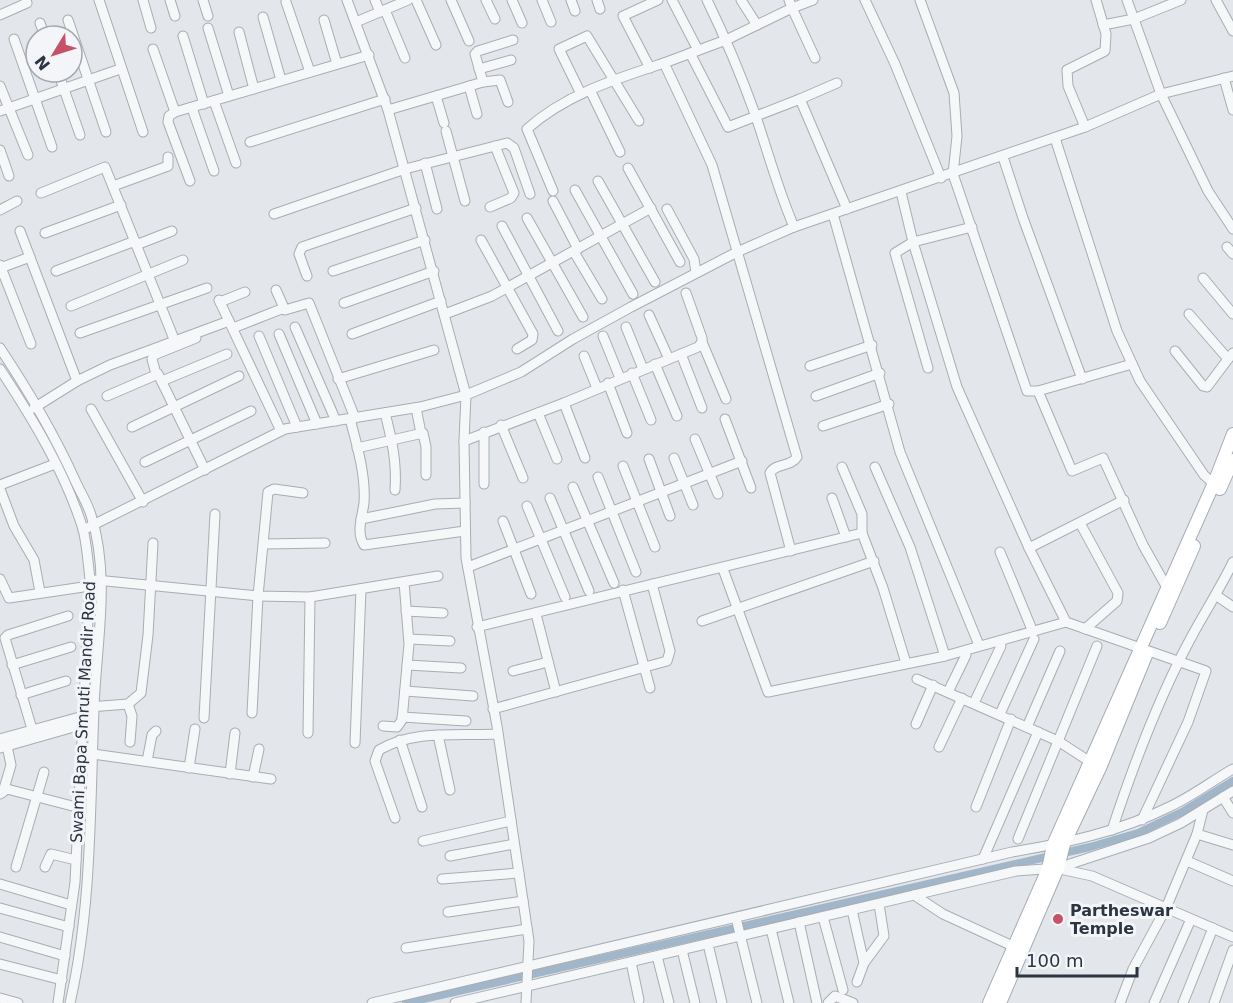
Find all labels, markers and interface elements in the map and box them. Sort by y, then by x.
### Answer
north arrow [24,24,84,84]
text: N [31,52,54,74]
street label: Swami Bapa Smruti Mandir Road [67,580,99,844]
place label: Partheswar Temple [1070,901,1173,938]
marker: Partheswar Temple [1051,912,1065,926]
scale bar [1017,940,1137,978]
text: 100 m [1026,950,1084,971]

